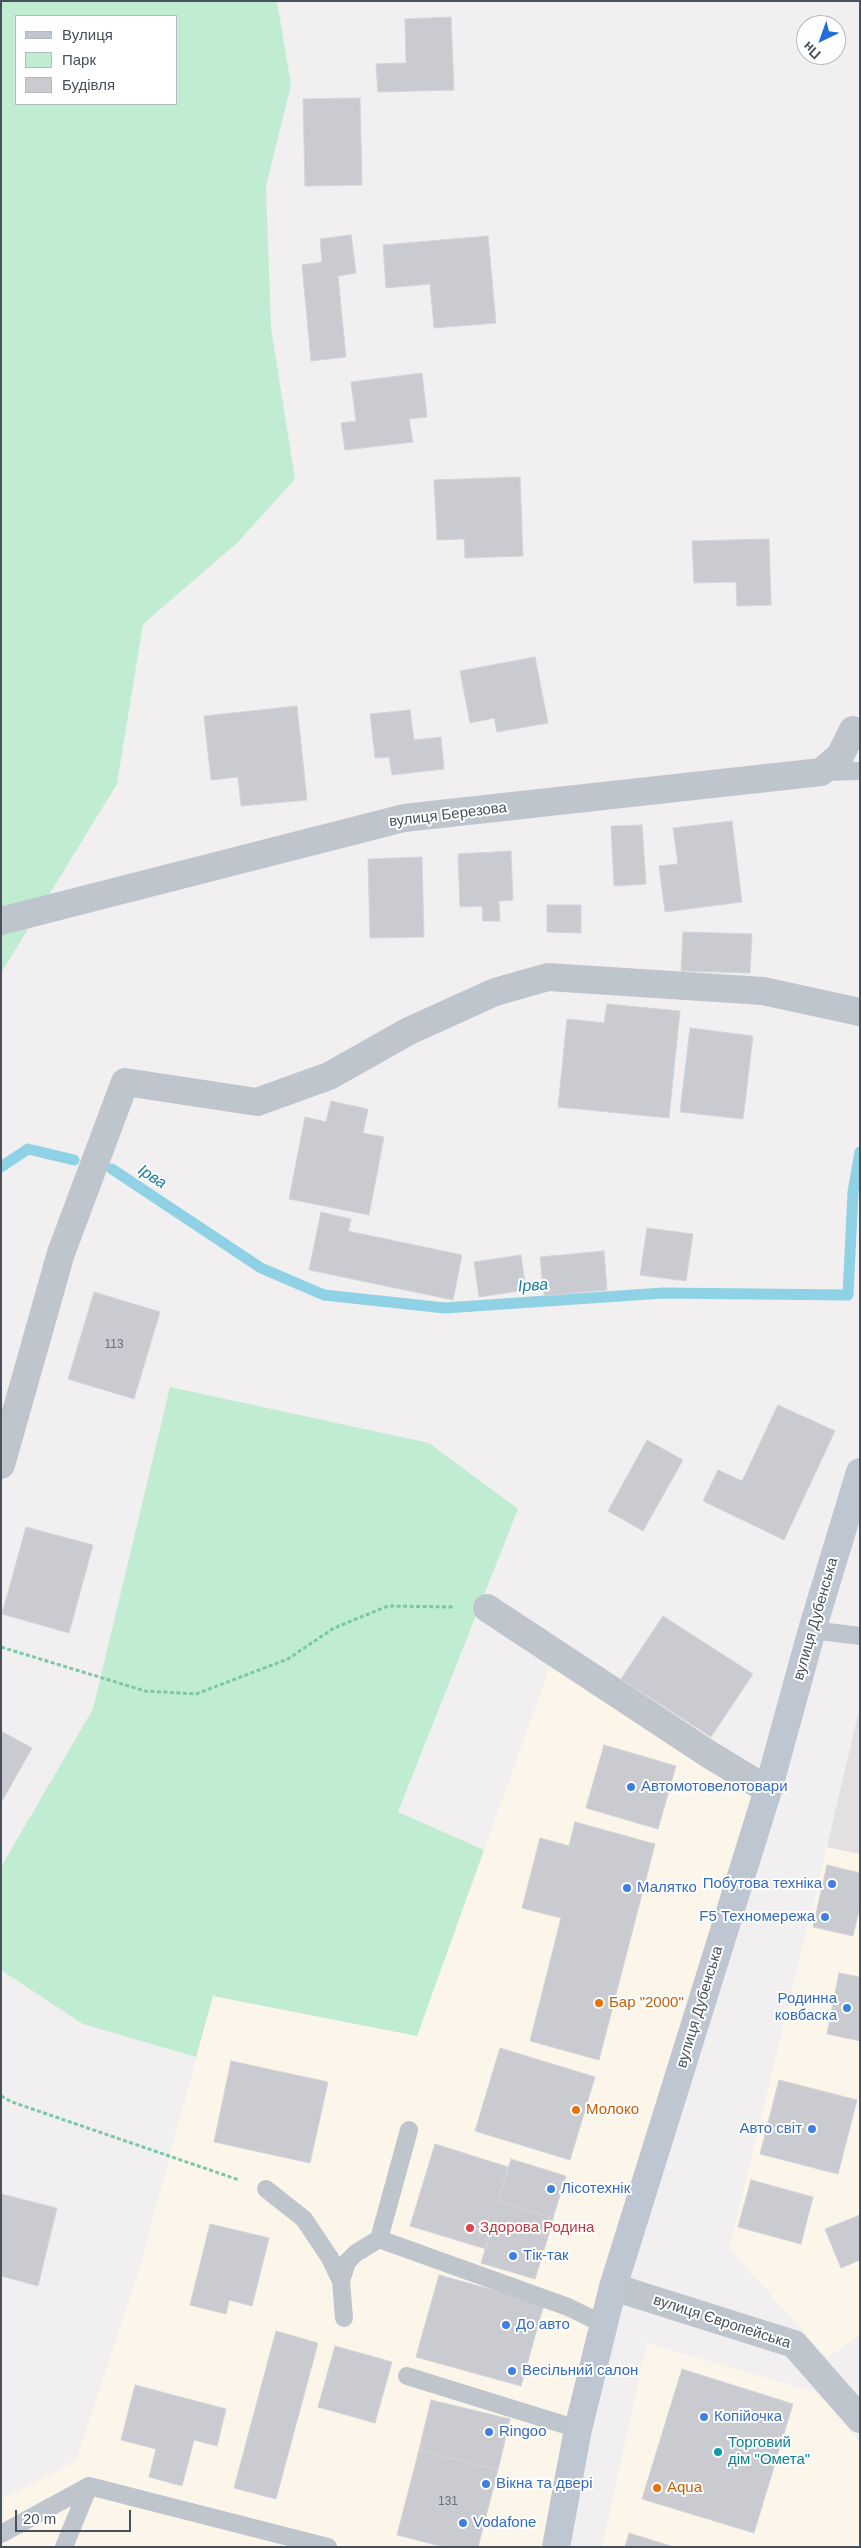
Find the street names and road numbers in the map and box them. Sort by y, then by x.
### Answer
street label: вулиця Березова [388,799,508,831]
street label: вулиця Дубенська [790,1556,842,1682]
street label: вулиця Дубенська [673,1944,727,2070]
street label: вулиця Європейська [651,2291,793,2353]

